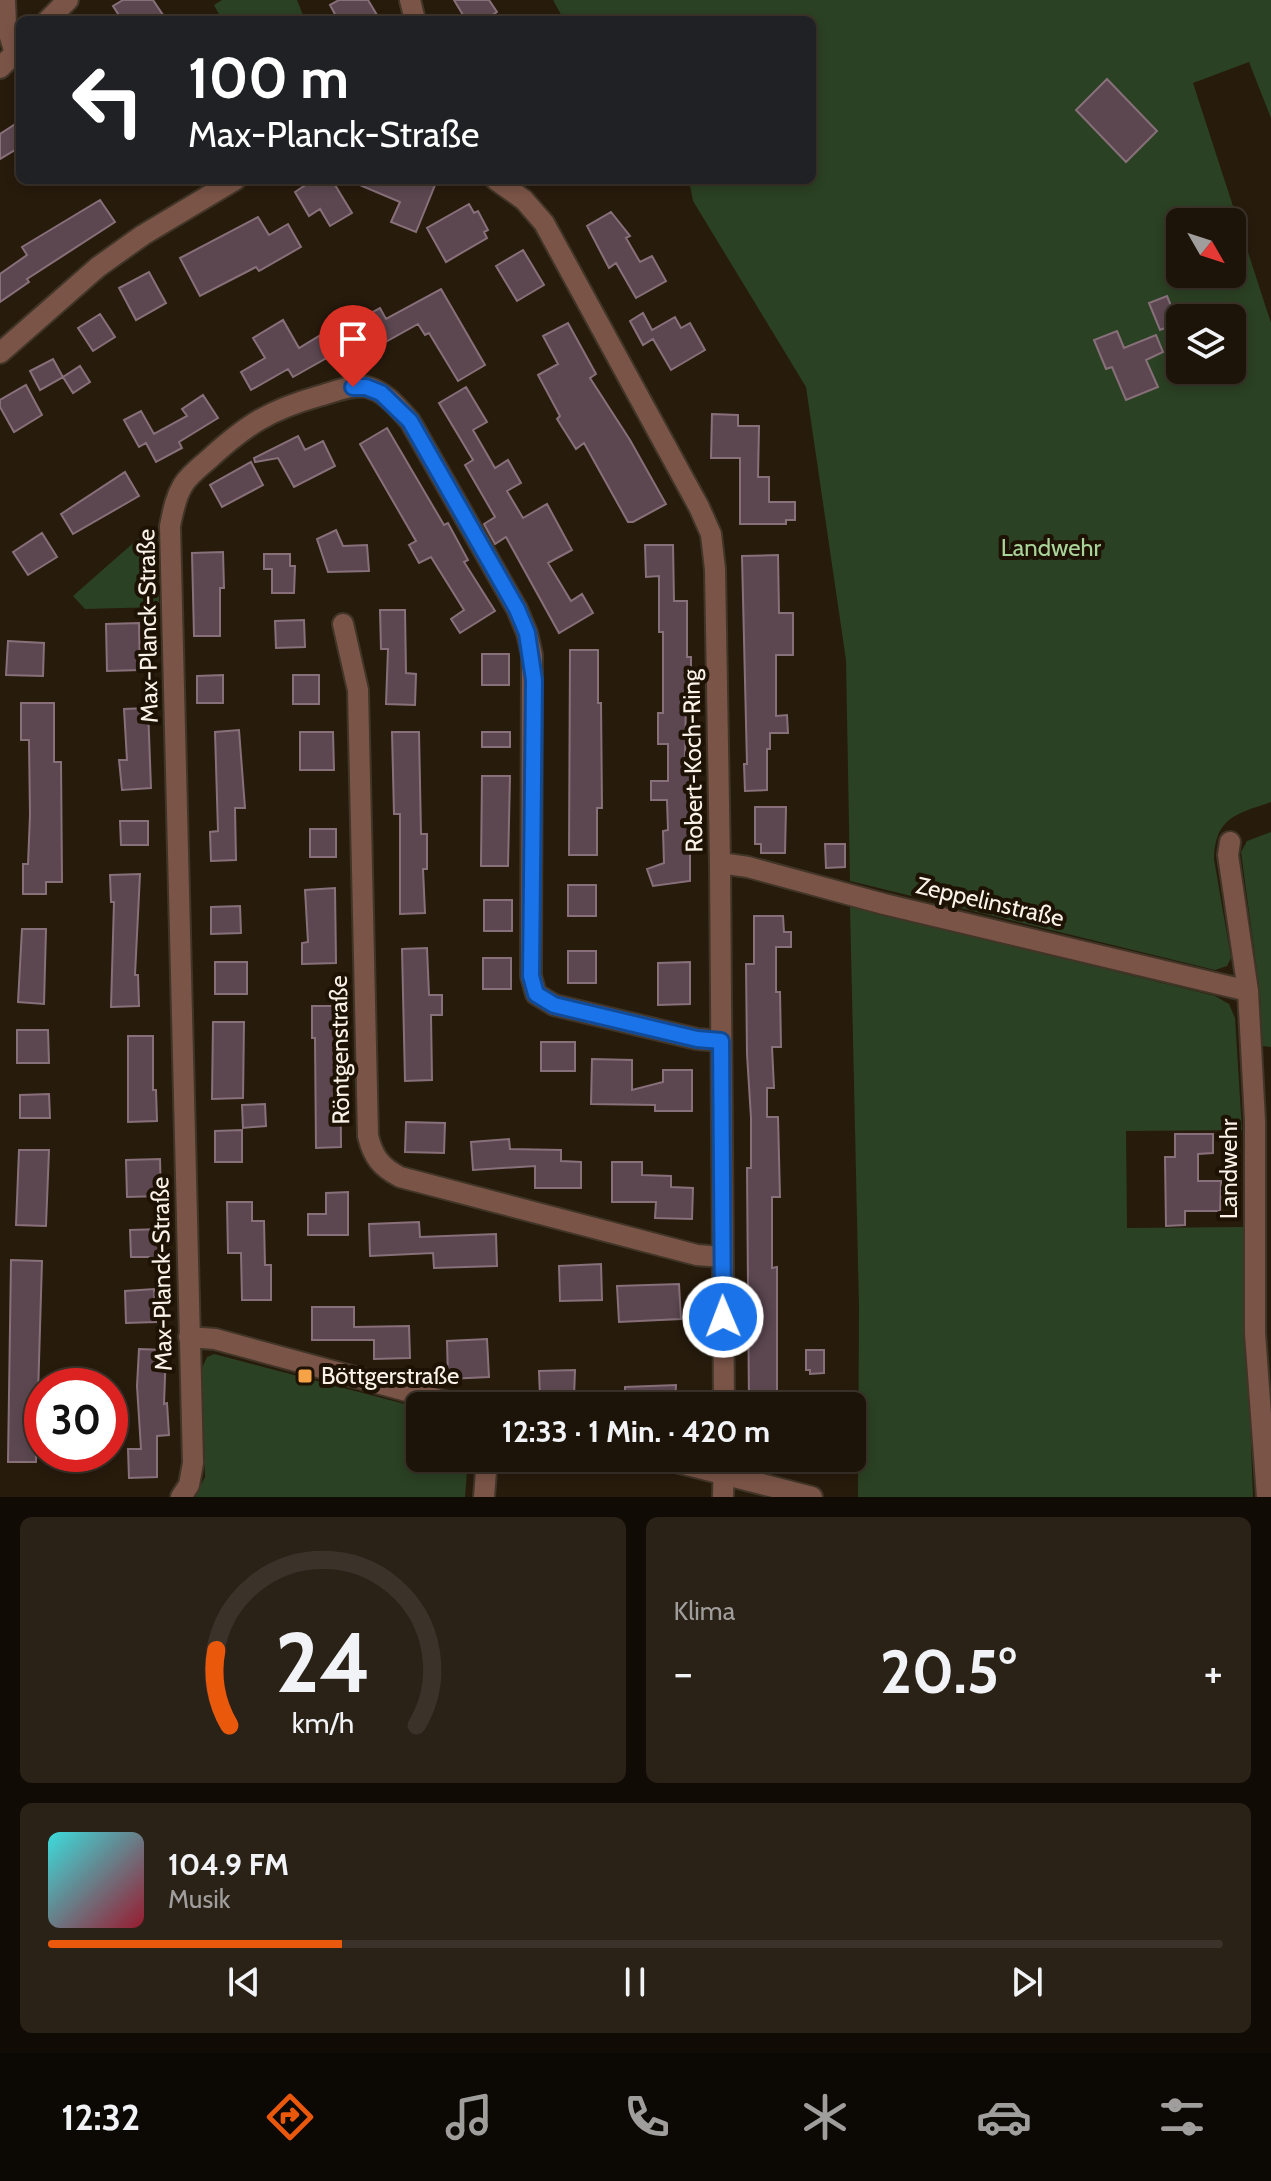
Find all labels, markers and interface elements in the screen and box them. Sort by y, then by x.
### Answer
text: 100 m [188,44,349,112]
icon: left [56,48,160,152]
text: Max-Planck-Straße [188,112,479,156]
north arrow [1166,208,1246,288]
map controls [1166,208,1246,384]
button: layers [1166,304,1246,384]
pin [319,305,387,387]
icon: arrive [331,317,375,361]
street label: Max-Planck-Straße [131,529,164,723]
park label: Landwehr [1001,533,1102,562]
street label: Robert-Koch-Ring [676,668,709,853]
street label: Zeppelinstraße [913,870,1067,933]
street label: Röntgenstraße [324,975,355,1125]
street label: Landwehr [1214,1118,1243,1219]
street label: Max-Planck-Straße [145,1177,178,1371]
position arrow [681,1275,765,1359]
place label: Böttgerstraße [321,1361,459,1390]
marker: Böttgerstraße [296,1367,314,1385]
speed limit sign: 30 [24,1368,128,1472]
text: 12:33 · 1 Min. · 420 m [502,1413,770,1450]
text: Klima [674,1595,735,1627]
text: 24 [275,1612,371,1713]
text: 20.5° [880,1635,1016,1708]
text: − [674,1646,693,1699]
text: + [1204,1646,1223,1699]
text: km/h [291,1705,354,1740]
text: 104.9 FM [168,1846,289,1883]
text: Musik [168,1883,230,1915]
icon: previous [222,1960,266,2004]
icon: pause [613,1960,657,2004]
icon: next [1005,1960,1049,2004]
icon: directions [262,2089,318,2145]
icon: music [441,2089,497,2145]
icon: phone [619,2089,675,2145]
icon: climate [797,2089,853,2145]
icon: car [976,2089,1032,2145]
icon: filters [1154,2089,1210,2145]
text: 12:32 [61,2095,140,2139]

